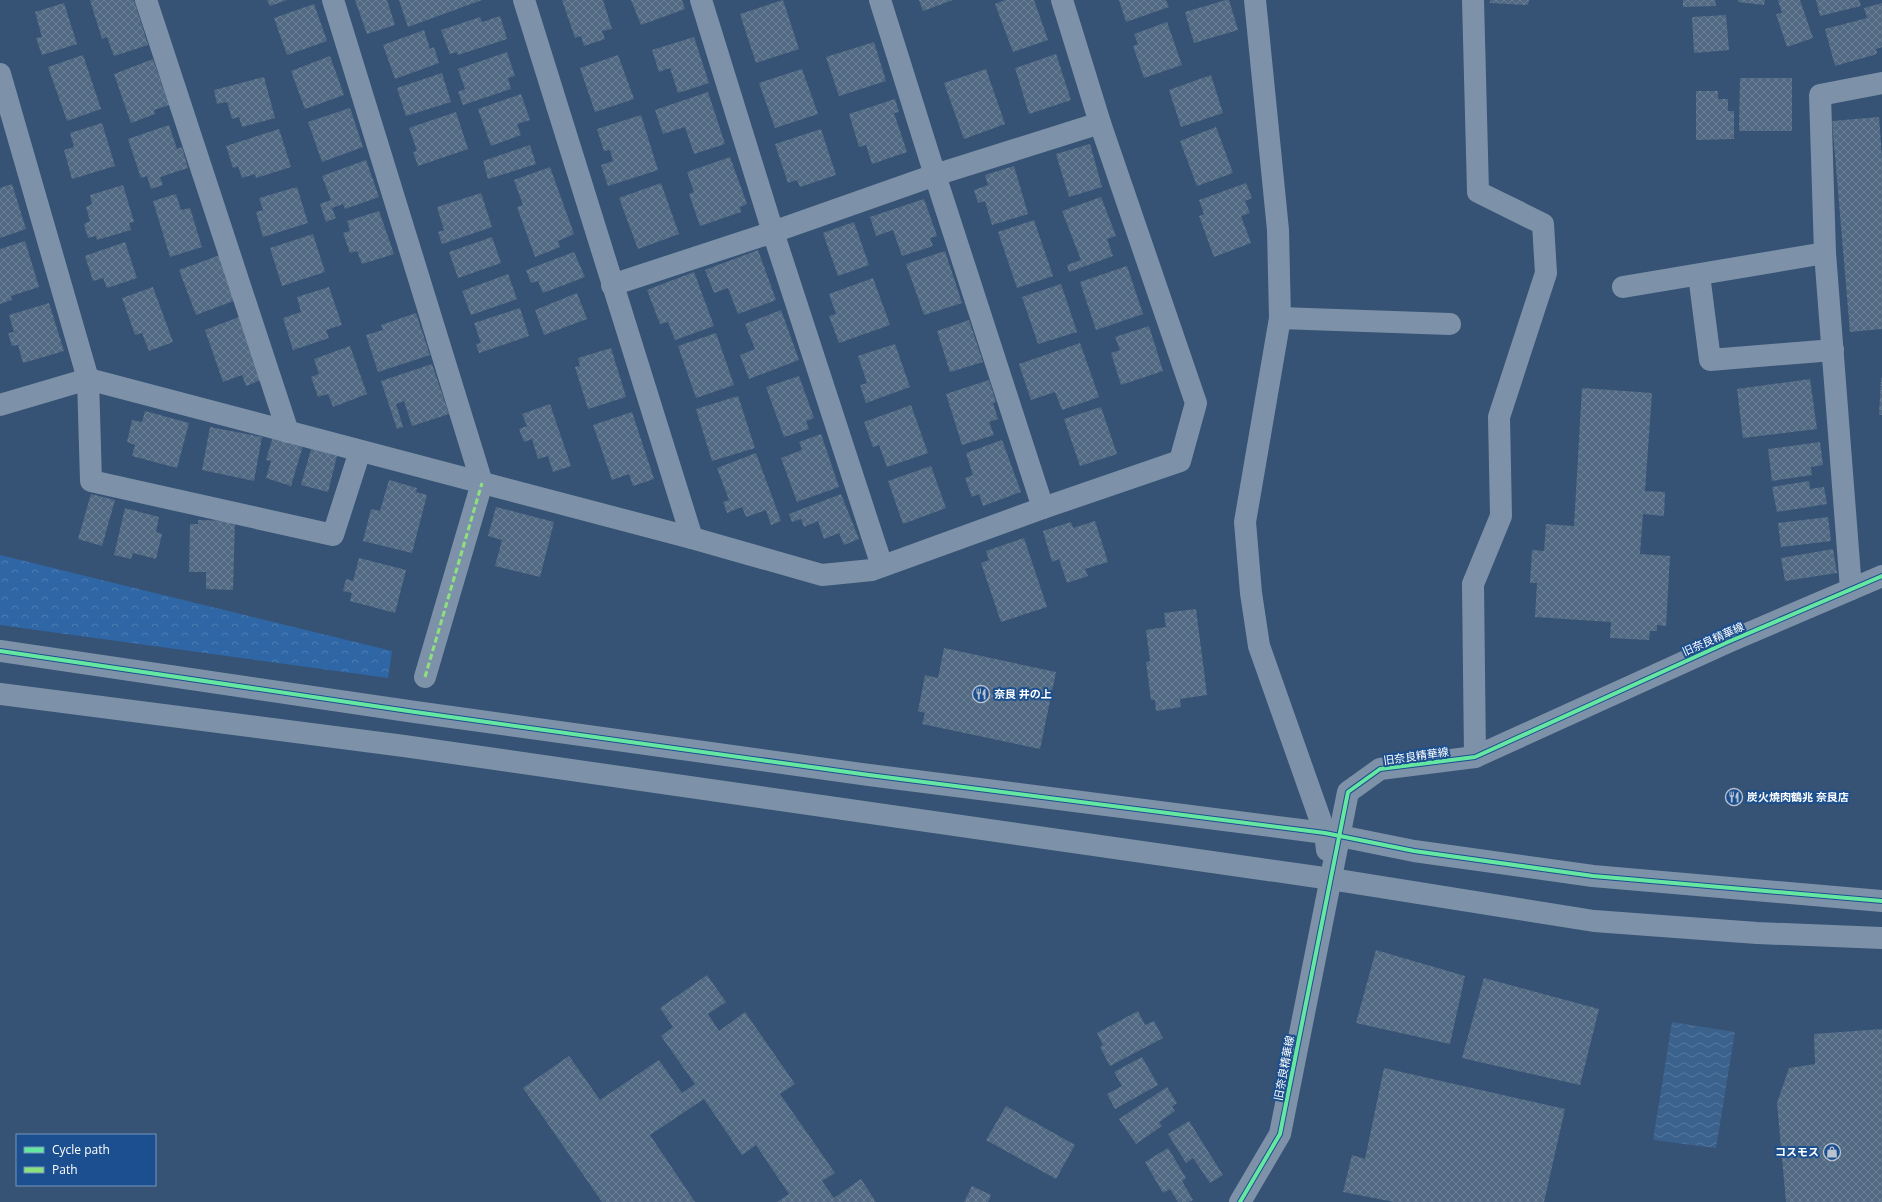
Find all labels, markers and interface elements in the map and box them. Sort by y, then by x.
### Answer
street label: 旧奈良精華線 [1680,618,1746,659]
restaurant icon: 奈良 井の上 [971,684,991,704]
place label: 奈良 井の上 [994,686,1052,701]
street label: 旧奈良精華線 [1382,743,1450,768]
restaurant icon: 炭火焼肉鶴兆 奈良店 [1724,787,1744,807]
place label: 炭火焼肉鶴兆 奈良店 [1747,789,1849,804]
street label: 旧奈良精華線 [1270,1034,1297,1102]
legend [16,1134,156,1186]
text: Cycle path [52,1141,110,1158]
shop icon: コスモス [1822,1142,1842,1162]
place label: コスモス [1775,1144,1819,1159]
text: Path [52,1161,78,1178]

